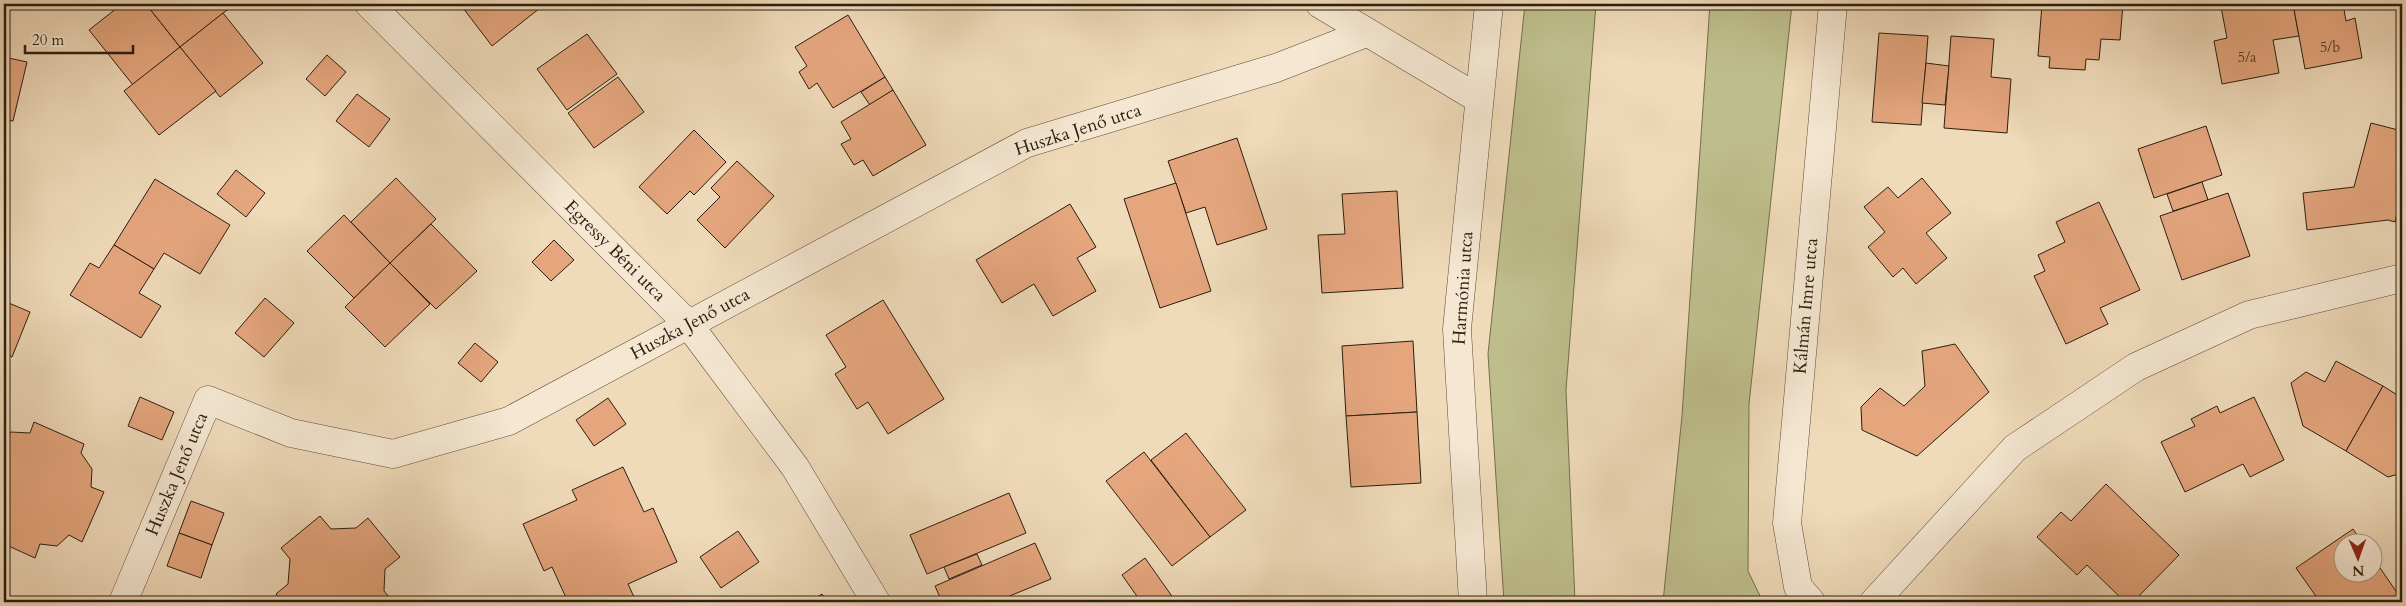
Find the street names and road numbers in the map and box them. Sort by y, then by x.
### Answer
street label: Huszka Jenő utca [1011,98,1145,162]
street label: Egressy Béni utca [559,195,672,308]
street label: Harmónia utca [1447,230,1479,346]
street label: Kálmán Imre utca [1788,237,1824,375]
street label: Huszka Jenő utca [626,282,754,366]
street label: Huszka Jenő utca [140,408,214,540]

